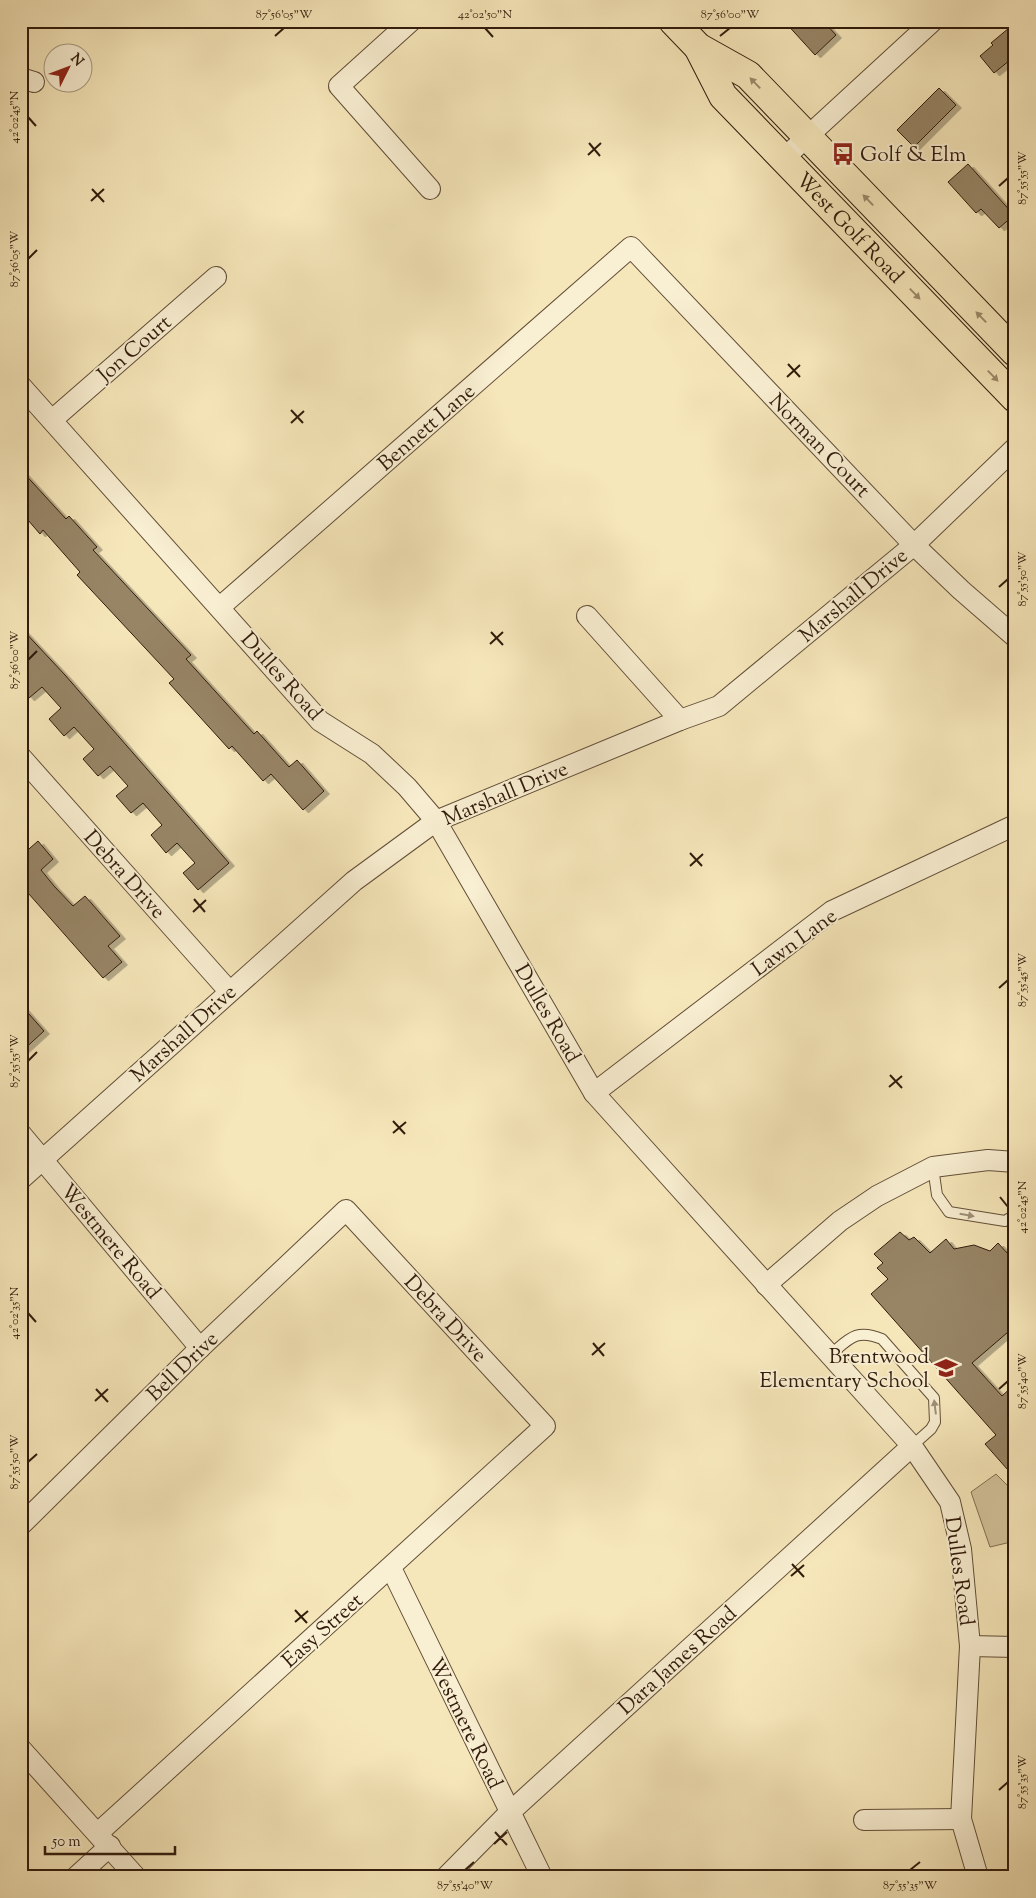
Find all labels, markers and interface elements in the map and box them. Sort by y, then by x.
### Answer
text: 87°56'05"W [256,6,313,24]
text: 42°02'50"N [458,6,512,24]
text: 87°56'00"W [701,6,760,24]
north arrow [42,42,92,92]
text: N [65,50,87,71]
one-way arrow [750,77,762,89]
text: 42°02'45"N [6,90,24,143]
bus stop icon: Golf & Elm [830,141,856,167]
place label: Golf & Elm [860,141,966,171]
text: 87°55'55"W [1014,151,1032,205]
street label: West Golf Road [788,167,910,291]
one-way arrow [862,194,874,206]
text: 87°56'05"W [6,230,24,287]
one-way arrow [908,288,920,300]
street label: Jon Court [91,309,179,391]
one-way arrow [975,311,987,323]
one-way arrow [987,369,999,381]
street label: Bennett Lane [372,378,483,479]
street label: Norman Court [761,388,876,505]
street label: Marshall Drive [793,542,915,651]
text: 87°55'50"W [1014,551,1032,607]
street label: Dulles Road [233,626,329,728]
text: 87°56'00"W [6,630,24,689]
street label: Marshall Drive [438,755,573,835]
street label: Debra Drive [75,824,172,926]
street label: Lawn Lane [746,902,844,985]
text: 87°55'45"W [1014,952,1032,1007]
street label: Dulles Road [506,959,587,1069]
street label: Marshall Drive [125,979,244,1090]
text: 87°55'55"W [6,1034,24,1088]
street label: Westmere Road [52,1178,167,1307]
text: 42°02'45"N [1014,1180,1032,1233]
one-way arrow [959,1211,975,1219]
street label: Debra Drive [396,1269,493,1370]
text: 42°02'35"N [6,1286,24,1339]
street label: Bell Drive [141,1326,226,1409]
place label: Brentwood Elementary School [760,1343,929,1397]
text: 87°55'40"W [1014,1352,1032,1409]
school or university icon: Brentwood Elementary School [933,1355,959,1381]
one-way arrow [931,1399,939,1415]
text: 87°55'50"W [6,1434,24,1490]
street label: Dulles Road [936,1515,981,1628]
street label: Easy Street [276,1587,370,1676]
street label: Dara James Road [612,1600,744,1723]
street label: Westmere Road [419,1653,509,1795]
text: 87°55'35"W [1014,1754,1032,1809]
scale bar [45,1823,175,1855]
text: 50 m [51,1832,81,1853]
text: 87°55'40"W [437,1877,494,1895]
text: 87°55'35"W [883,1877,938,1895]

